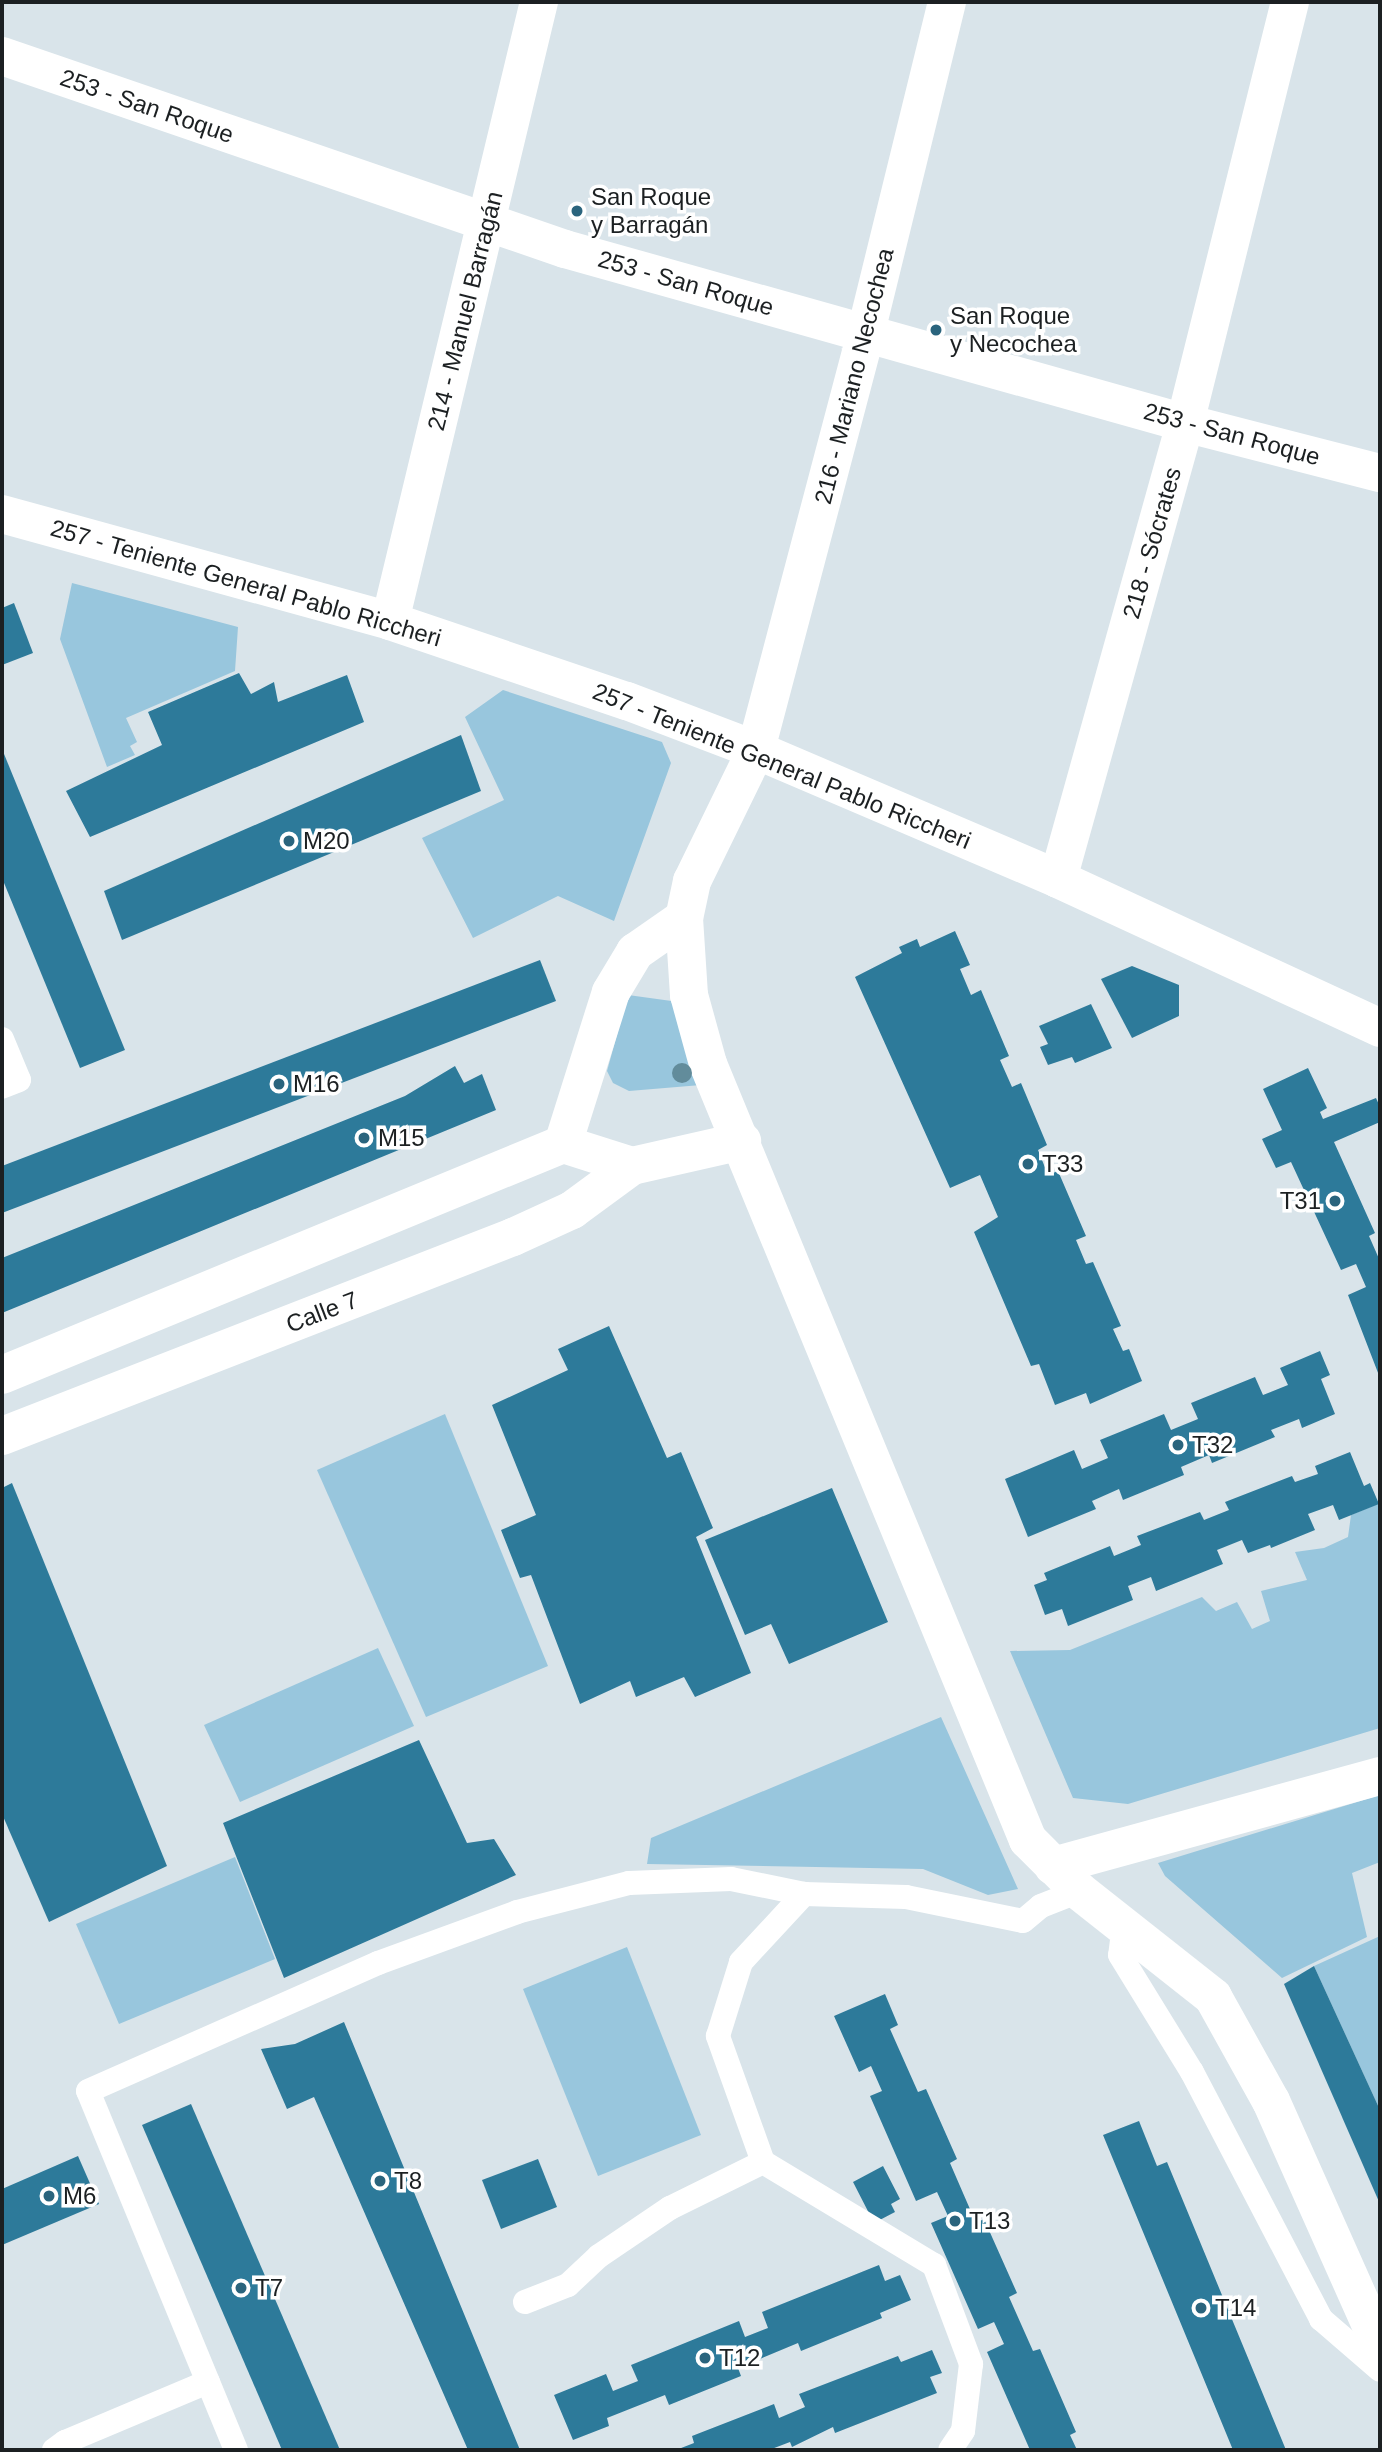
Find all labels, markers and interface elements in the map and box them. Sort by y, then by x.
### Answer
street label: 253 - San Roque [57,63,237,149]
place label: San Roque y Barragán [591,183,711,239]
street label: 214 - Manuel Barragán [421,188,509,434]
marker: San Roque y Barragán [569,203,585,219]
street label: 253 - San Roque [595,244,777,322]
street label: 216 - Mariano Necochea [808,245,900,507]
place label: San Roque y Necochea [950,302,1077,358]
marker: San Roque y Necochea [928,322,944,338]
street label: 253 - San Roque [1141,397,1323,471]
street label: 218 - Sócrates [1117,464,1187,622]
street label: 257 - Teniente General Pablo Riccheri [47,513,445,653]
street label: 257 - Teniente General Pablo Riccheri [589,677,975,855]
place label: M20 [303,827,350,855]
marker: M20 [281,833,297,849]
place label: M16 [293,1070,340,1098]
marker: M16 [271,1076,287,1092]
place label: M15 [378,1124,425,1152]
marker: M15 [356,1130,372,1146]
place label: T33 [1042,1150,1083,1178]
marker: T33 [1020,1156,1036,1172]
place label: T31 [1280,1187,1321,1215]
marker: T31 [1327,1193,1343,1209]
street label: Calle 7 [282,1285,362,1339]
place label: T32 [1192,1431,1233,1459]
marker: T32 [1170,1437,1186,1453]
place label: T8 [394,2167,422,2195]
marker: T8 [372,2173,388,2189]
place label: M6 [63,2182,96,2210]
marker: M6 [41,2188,57,2204]
place label: T13 [969,2207,1010,2235]
marker: T13 [947,2213,963,2229]
place label: T7 [255,2274,283,2302]
marker: T7 [233,2280,249,2296]
place label: T14 [1215,2294,1256,2322]
marker: T14 [1193,2300,1209,2316]
place label: T12 [719,2344,760,2372]
marker: T12 [697,2350,713,2366]

